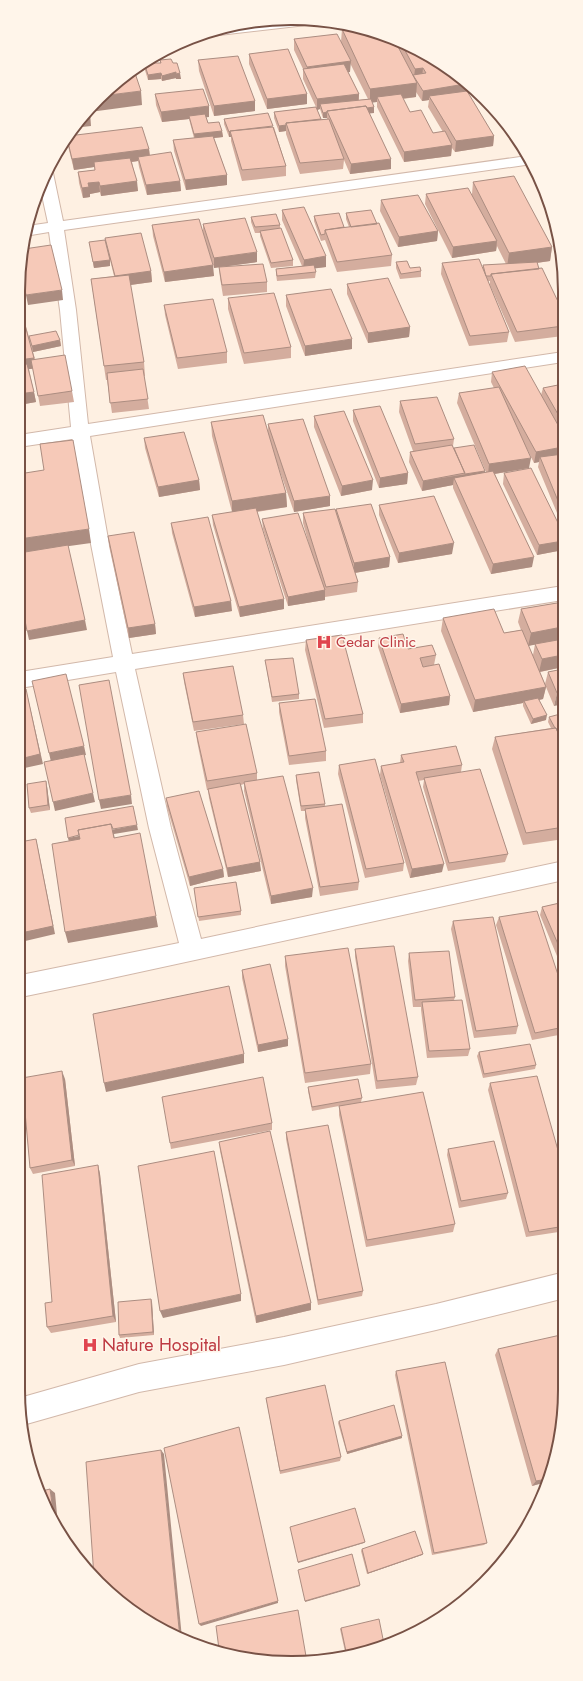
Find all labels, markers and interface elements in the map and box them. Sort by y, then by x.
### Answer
place label: Cedar Clinic [336,631,416,653]
hospital icon: Cedar Clinic [315,633,333,651]
place label: Nature Hospital [102,1332,221,1358]
hospital icon: Nature Hospital [81,1336,99,1354]

